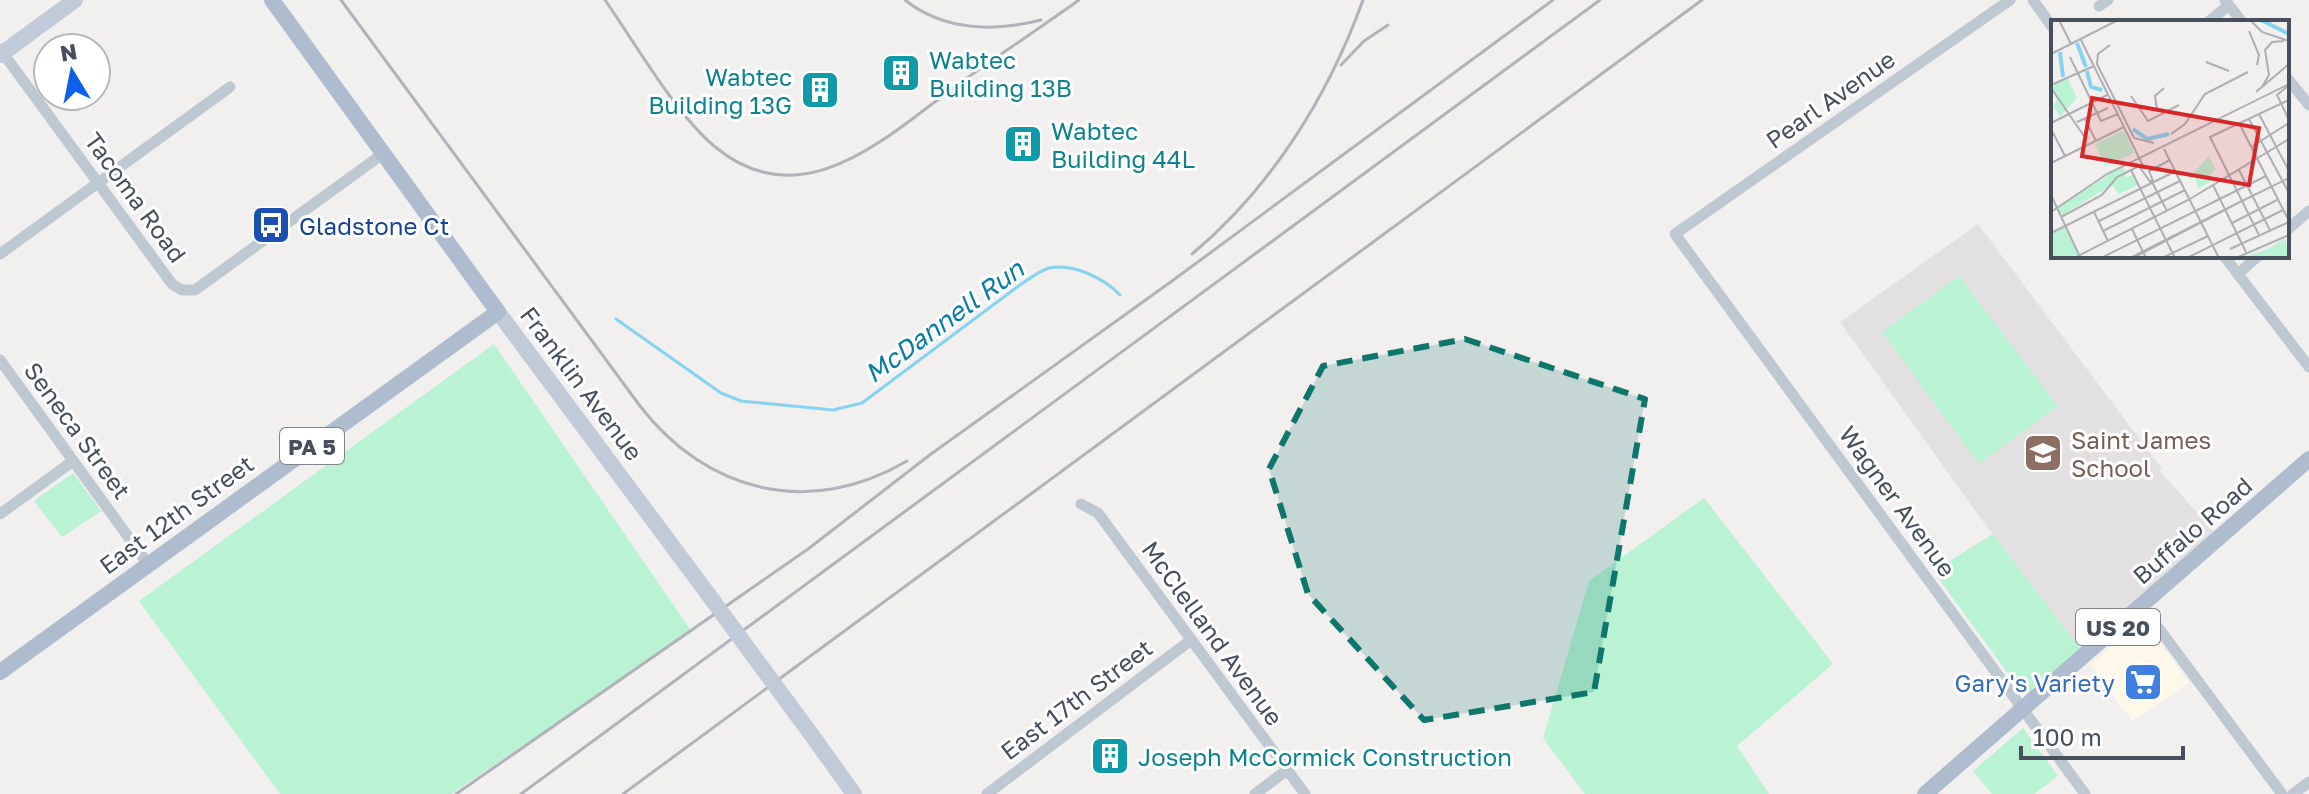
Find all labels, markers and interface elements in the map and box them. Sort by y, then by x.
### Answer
inset map [2051,20,2289,258]
north arrow [32,32,112,112]
text: N [58,37,79,67]
street label: Pearl Avenue [1760,44,1900,154]
place label: Wabtec Building 13B [929,45,1072,102]
building icon: Wabtec Building 13B [880,52,922,94]
place label: Wabtec Building 13G [648,62,792,119]
building icon: Wabtec Building 13G [799,69,841,111]
place label: Wabtec Building 44L [1051,116,1195,173]
building icon: Wabtec Building 44L [1002,123,1044,165]
street label: Tacoma Road [79,126,193,268]
bus stop icon: Gladstone Ct [250,204,292,246]
place label: Gladstone Ct [299,211,449,240]
water label: McDannell Run [859,252,1030,389]
street label: Franklin Avenue [515,300,649,466]
street label: Seneca Street [19,356,137,504]
street label: Wagner Avenue [1834,420,1962,582]
place label: Saint James School [2071,425,2211,482]
road number: PA 5 [280,428,344,464]
school or university icon: Saint James School [2022,432,2064,474]
street label: East 12th Street [93,448,259,580]
street label: Buffalo Road [2127,470,2257,590]
street label: McClelland Avenue [1136,535,1290,731]
road number: US 20 [2076,609,2160,645]
street label: East 17th Street [995,633,1157,765]
supermarket icon: Gary's Variety [2122,661,2164,703]
place label: Gary's Variety [1955,668,2115,697]
scale bar [2021,710,2183,760]
text: 100 m [2033,722,2102,751]
building icon: Joseph McCormick Construction [1089,735,1131,777]
place label: Joseph McCormick Construction [1138,742,1512,771]

